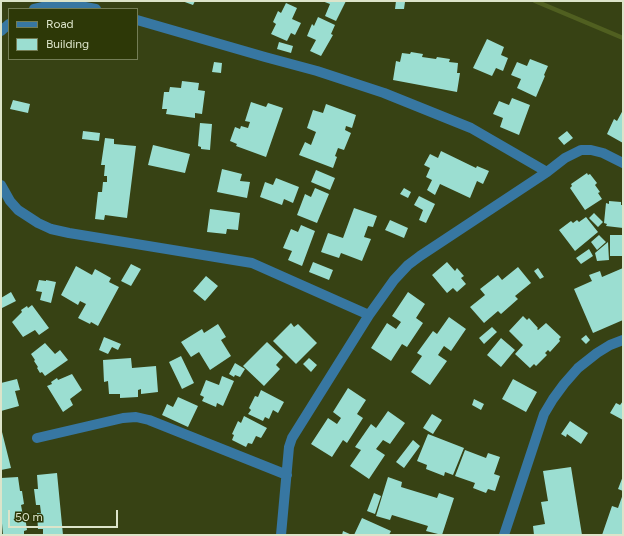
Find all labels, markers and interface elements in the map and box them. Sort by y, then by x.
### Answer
legend [8,8,138,60]
text: Road [46,17,74,31]
text: Building [46,37,89,51]
scale bar [10,502,120,528]
text: 50 m [15,510,43,524]

